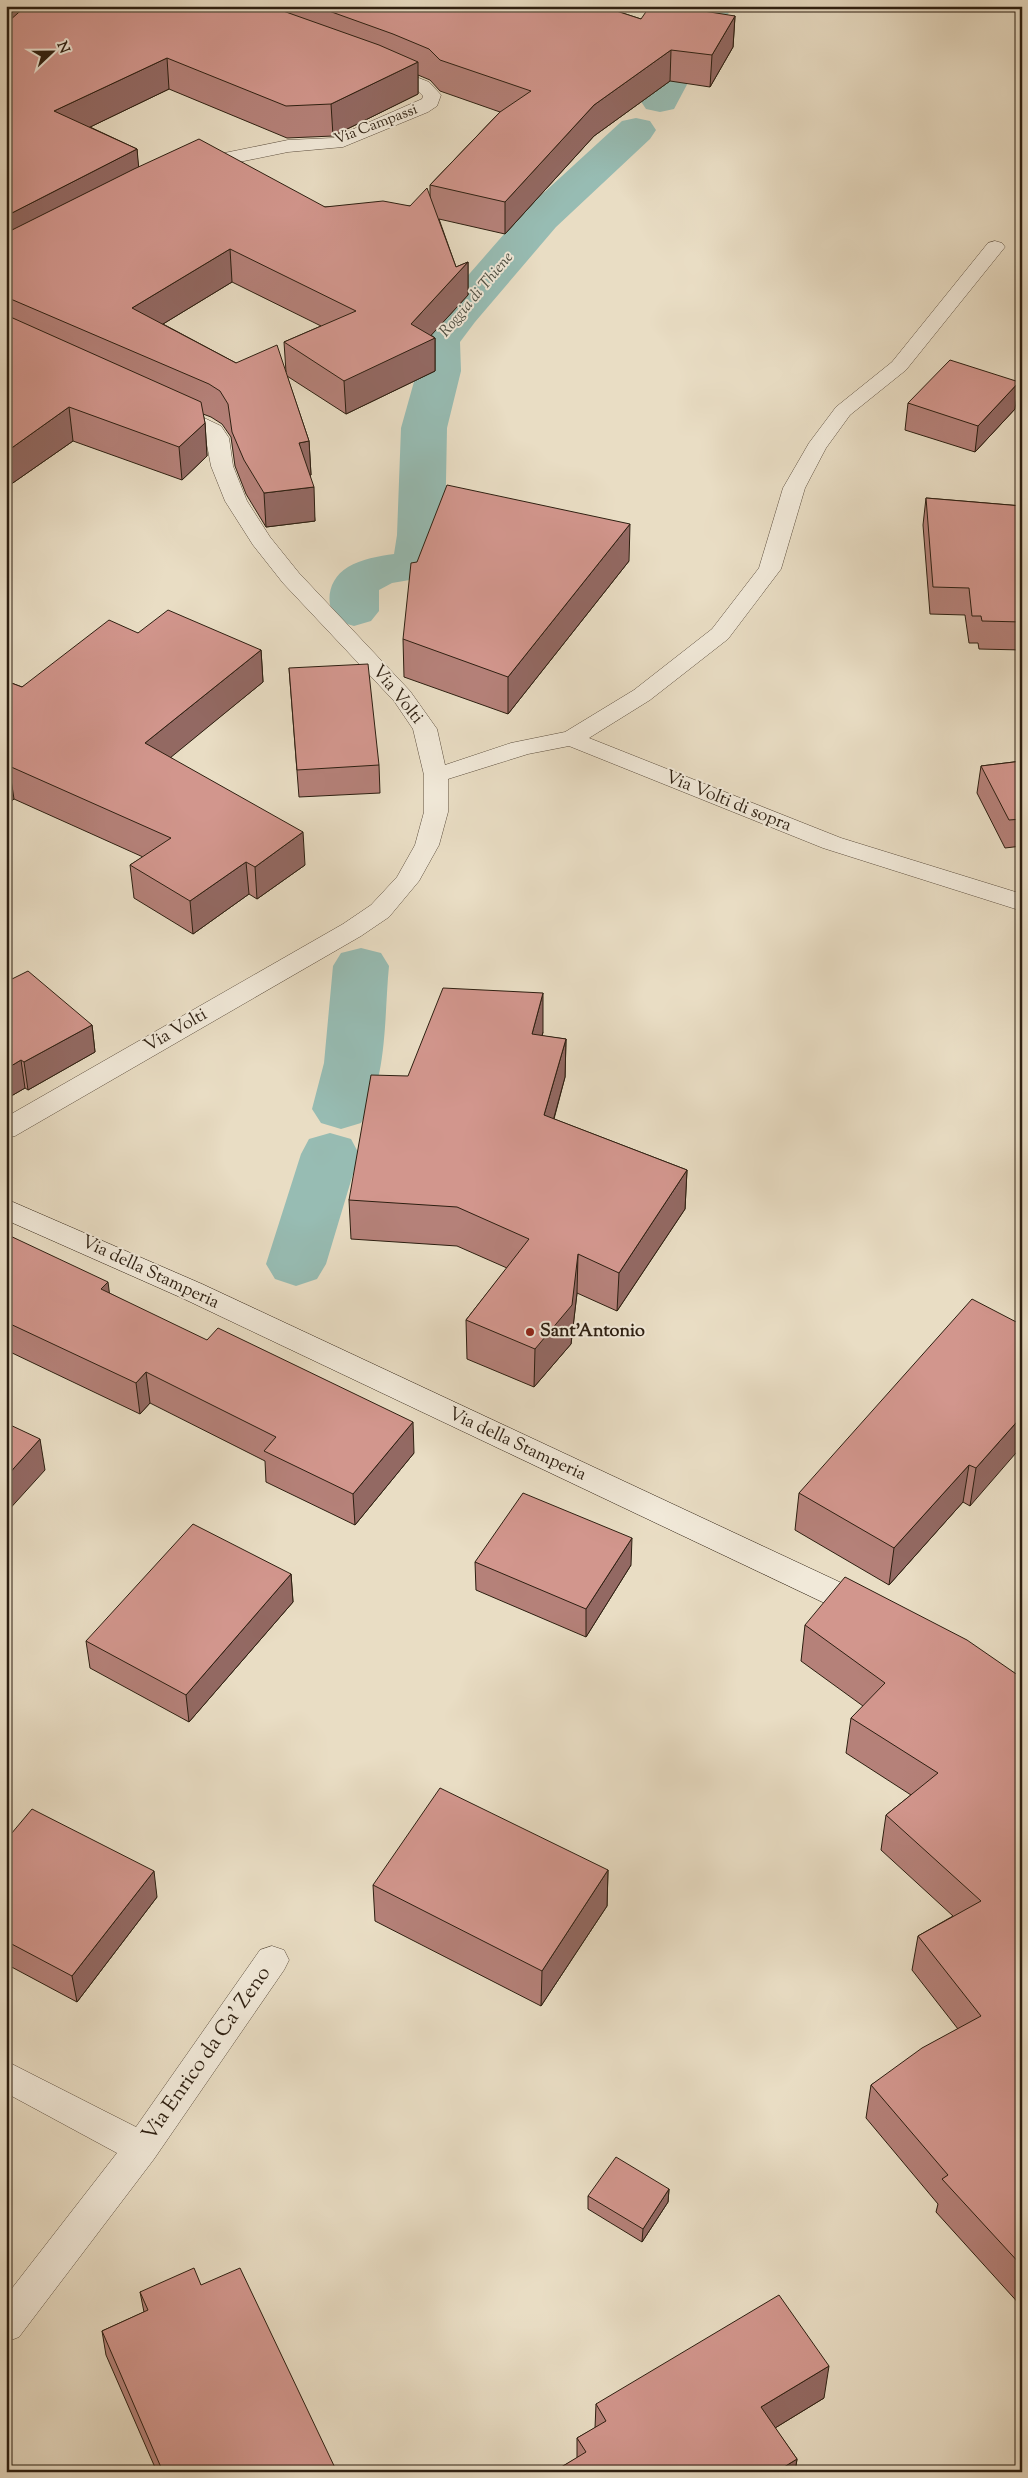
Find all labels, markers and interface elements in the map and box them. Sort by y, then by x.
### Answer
north arrow [28,28,78,78]
text: N [51,39,74,57]
street label: Via Campassi [331,99,421,151]
water label: Roggia di Thiene [434,247,520,343]
street label: Via Volti [365,660,429,730]
street label: Via Volti di sopra [661,765,795,839]
street label: Via Volti [139,1002,213,1060]
street label: Via della Stamperia [77,1230,223,1316]
place label: Sant'Antonio [540,1319,645,1345]
marker: Sant'Antonio [524,1326,536,1338]
street label: Via della Stamperia [444,1402,590,1488]
street label: Via Enrico da Ca' Zeno [135,1961,279,2147]

